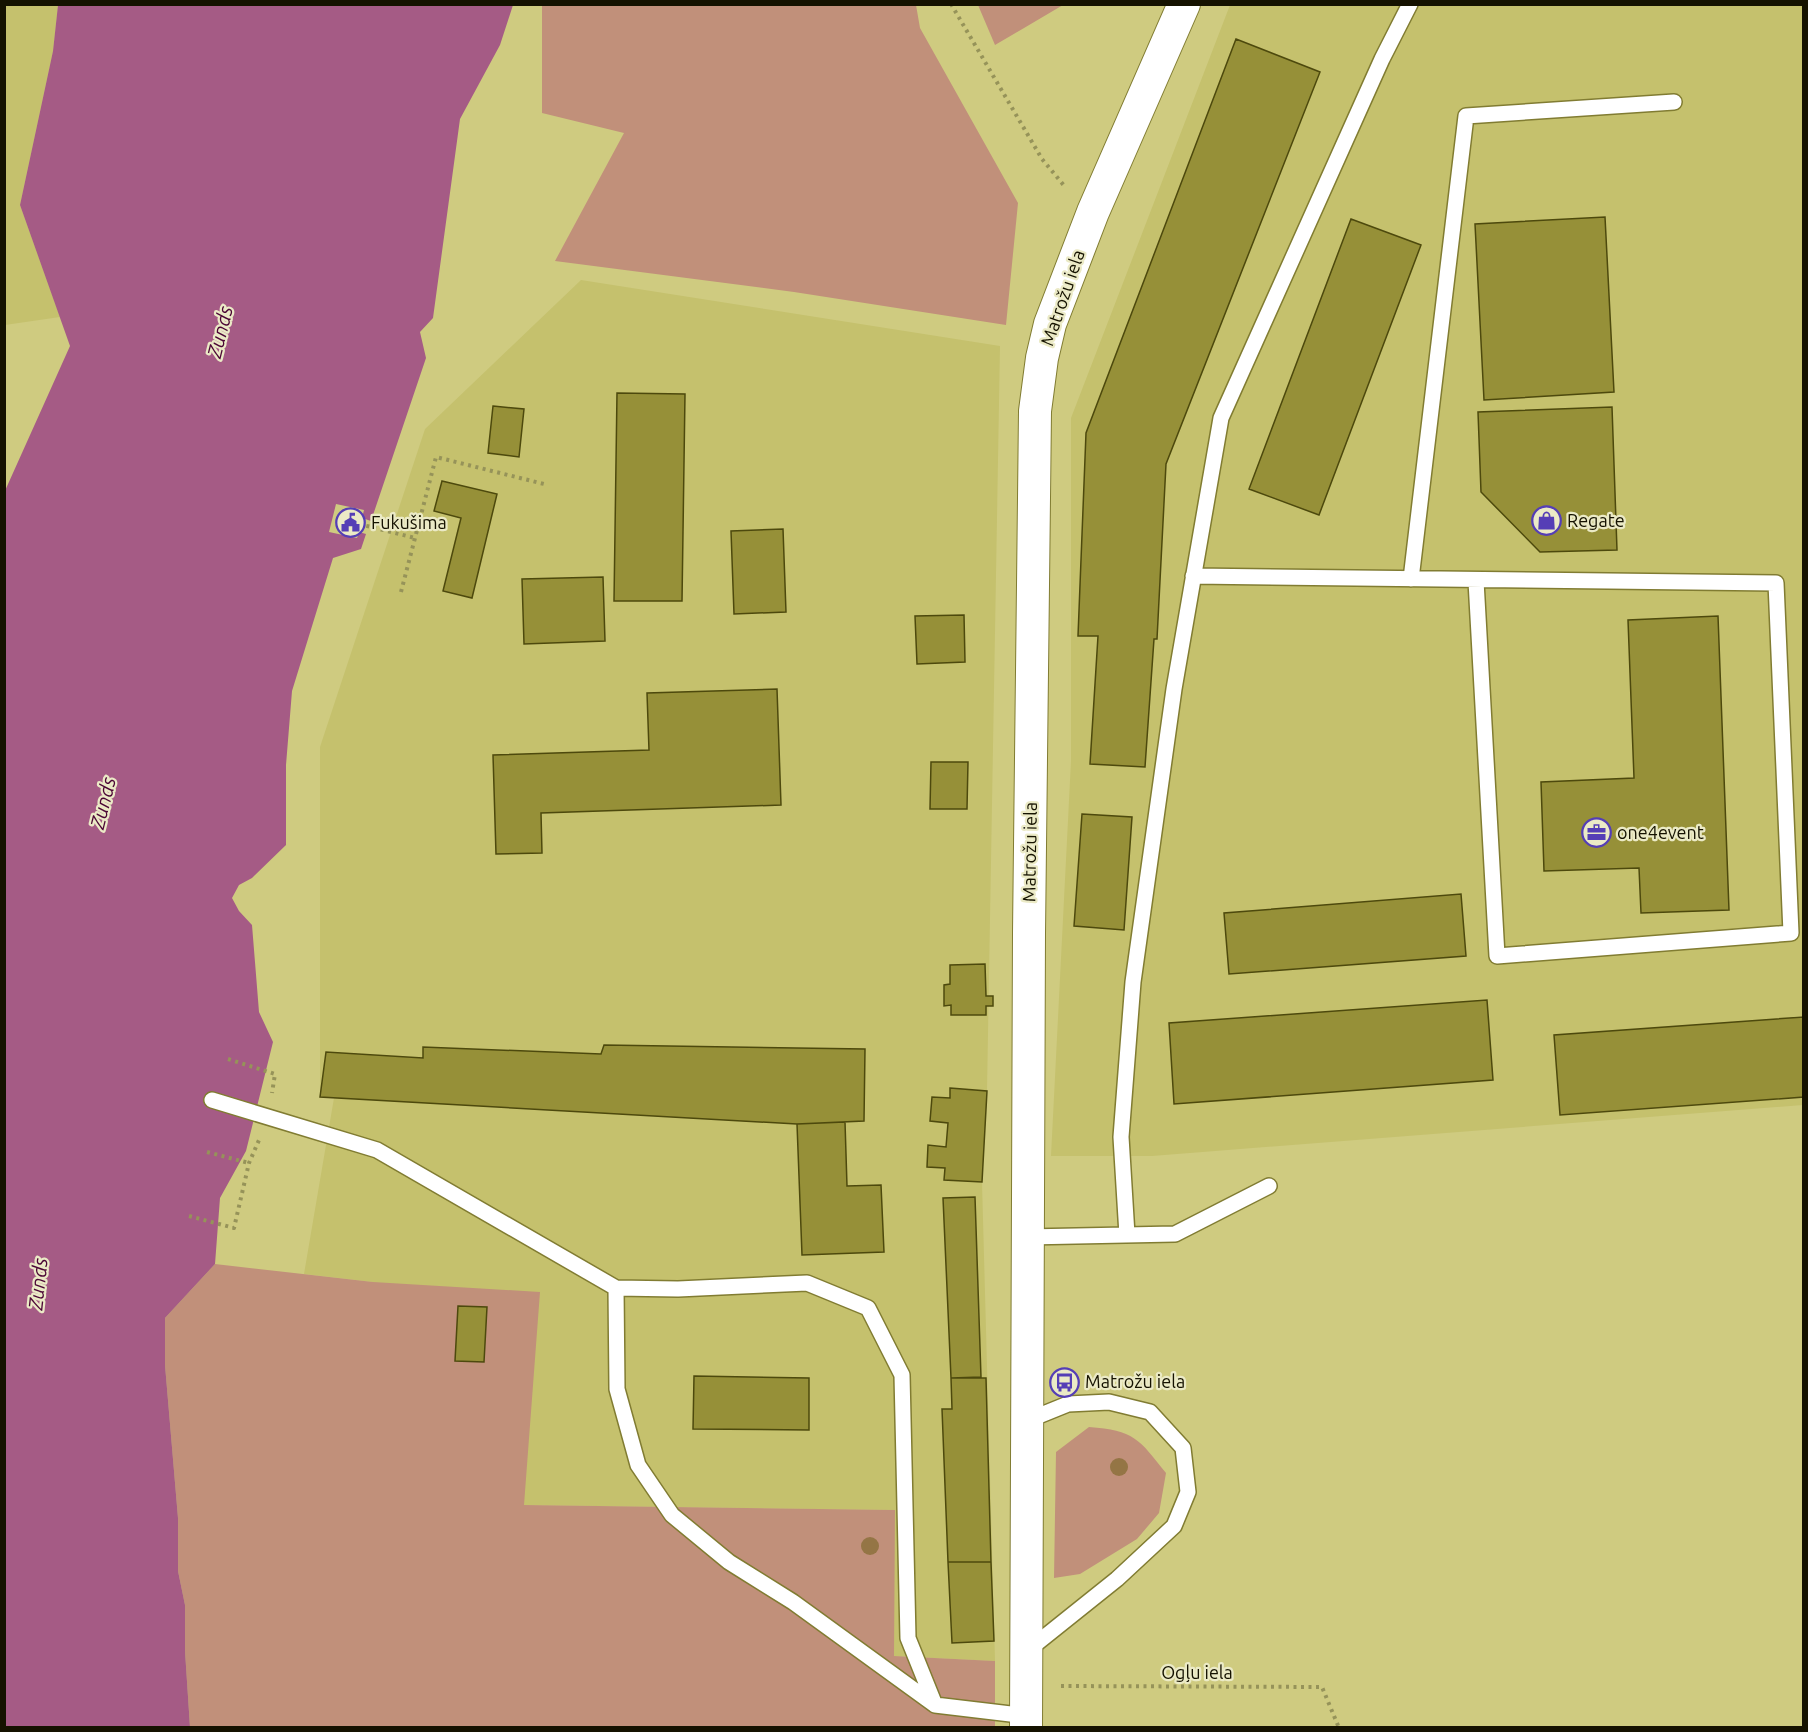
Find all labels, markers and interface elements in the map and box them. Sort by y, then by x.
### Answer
street label: Matrožu iela [1036,247,1088,348]
water label: Zunds [202,303,237,361]
shop icon: Regate [1530,505,1562,537]
public building icon: Fukušima [334,507,366,539]
place label: Regate [1567,510,1625,530]
place label: Fukušima [371,512,447,532]
water label: Zunds [85,774,120,832]
street label: Matrožu iela [1018,802,1040,902]
office icon: one4event [1580,817,1612,849]
place label: one4event [1617,822,1704,842]
water label: Zunds [23,1256,52,1312]
bus stop icon: Matrožu iela [1048,1366,1080,1398]
place label: Matrožu iela [1085,1371,1185,1391]
street label: Ogļu iela [1161,1662,1233,1682]

